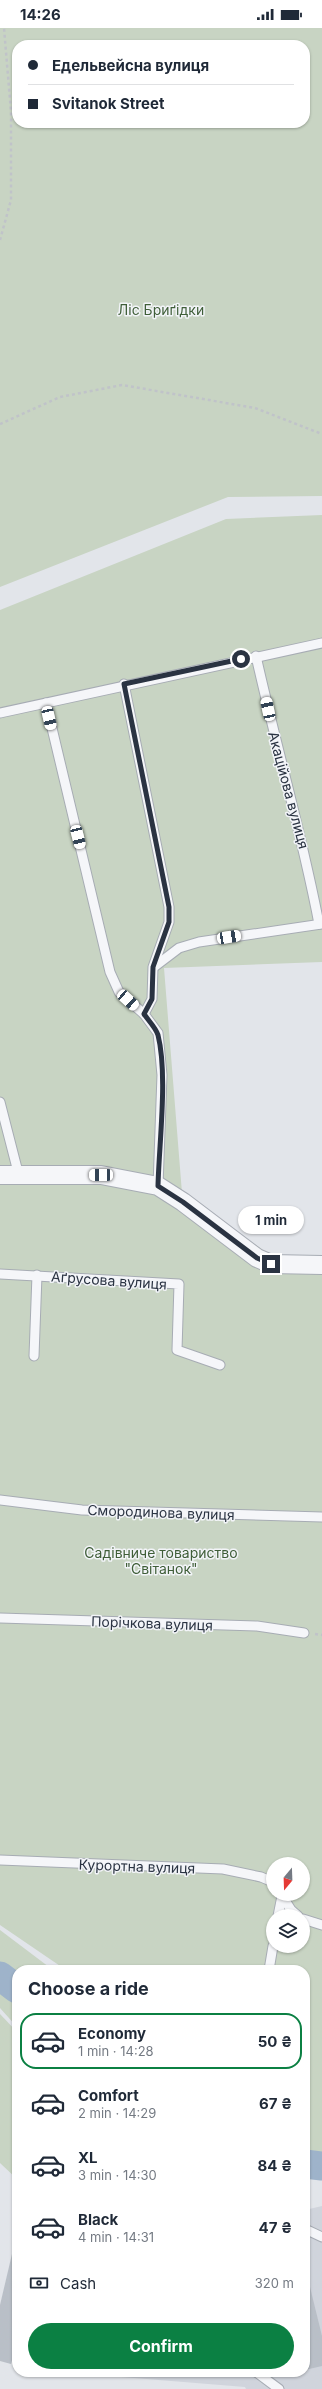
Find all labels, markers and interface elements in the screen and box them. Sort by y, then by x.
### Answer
text: 14:26 [20,5,61,24]
text: Едельвейсна вулиця [52,56,209,75]
text: Svitanok Street [52,94,164,113]
park label: Ліс Бриґідки [118,301,204,318]
route start [232,650,250,668]
car [260,696,276,722]
car [40,705,58,731]
street label: Акаційова вулиця [265,729,313,851]
car [69,824,87,850]
car [216,929,242,945]
car [115,988,141,1012]
car [89,1169,113,1181]
callout: 1 min [238,1206,304,1234]
text: 1 min [255,1212,287,1228]
route end [262,1255,280,1273]
street label: Аґрусова вулиця [51,1267,167,1293]
street label: Смородинова вулиця [87,1501,235,1523]
park label: Садівниче товариство "Світанок" [84,1544,238,1577]
street label: Порічкова вулиця [91,1612,213,1634]
street label: Курортна вулиця [78,1855,196,1877]
north arrow [266,1857,310,1901]
map controls [266,1857,310,1953]
button: layers [266,1909,310,1953]
text: Choose a ride [28,1978,149,1999]
icon: car [30,2023,66,2059]
text: Economy [78,2024,146,2043]
text: 50 ₴ [258,2032,292,2051]
text: 1 min · 14:28 [78,2043,154,2059]
icon: car [30,2085,66,2121]
text: Comfort [78,2086,139,2105]
text: 67 ₴ [259,2094,292,2113]
text: 2 min · 14:29 [78,2105,156,2121]
icon: car [30,2147,66,2183]
text: XL [78,2148,98,2167]
text: 84 ₴ [257,2156,292,2175]
text: 3 min · 14:30 [78,2167,157,2183]
icon: car [30,2209,66,2245]
text: Black [78,2210,118,2229]
text: 47 ₴ [258,2218,292,2237]
text: 4 min · 14:31 [78,2229,154,2245]
icon: cash [28,2272,50,2294]
text: Cash [60,2274,96,2293]
text: 320 m [255,2275,294,2291]
button: Confirm [28,2323,294,2369]

